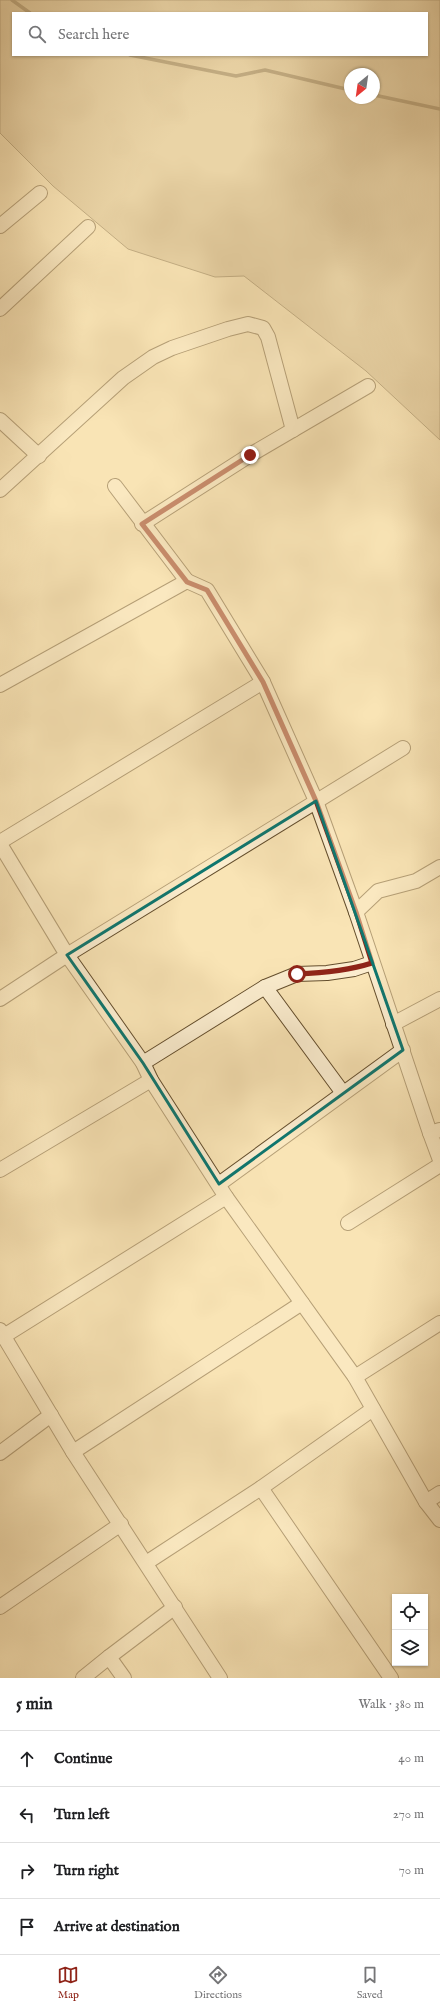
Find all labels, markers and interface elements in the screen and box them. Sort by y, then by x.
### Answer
search box [12,12,428,56]
icon: search [26,23,48,45]
text: Search here [58,25,129,44]
north arrow [344,68,380,104]
route end [241,446,259,464]
route start [288,965,306,983]
map controls [392,1594,428,1666]
button: locate [392,1594,428,1630]
button: layers [392,1630,428,1666]
text: 5 min [16,1694,53,1715]
text: Walk · 380 m [359,1696,424,1713]
icon: ahead [16,1748,38,1770]
text: Continue [54,1749,112,1768]
text: 40 m [398,1750,424,1767]
icon: left [16,1804,38,1826]
text: Turn left [54,1805,110,1824]
text: 270 m [393,1806,424,1823]
icon: right [16,1860,38,1882]
text: Turn right [54,1861,119,1880]
text: 70 m [399,1862,424,1879]
icon: arrive [16,1916,38,1938]
text: Arrive at destination [54,1917,180,1936]
tab: Map [57,1964,79,2002]
tab: Directions [194,1964,242,2002]
tab: Saved [357,1964,383,2002]

